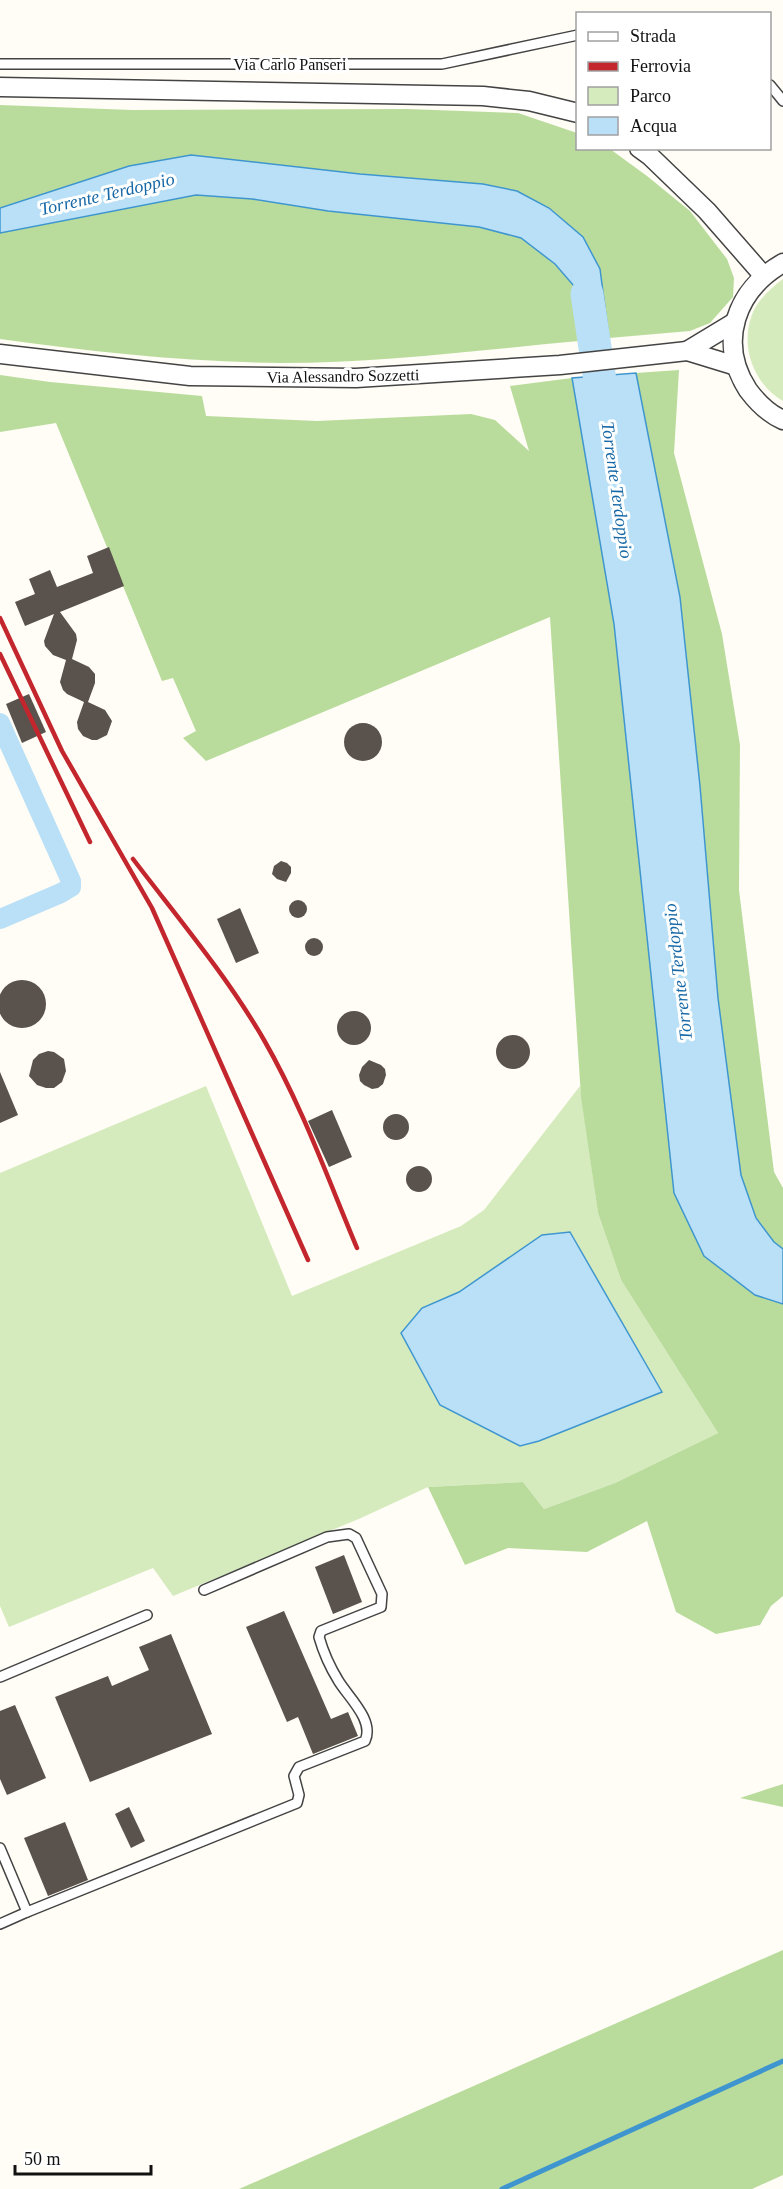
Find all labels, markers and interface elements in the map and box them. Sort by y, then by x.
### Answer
legend [576,12,771,150]
text: Strada [630,26,676,46]
street label: Via Carlo Panseri [234,56,347,73]
text: Ferrovia [630,56,691,76]
text: Parco [630,86,671,106]
text: Acqua [630,116,677,136]
water label: Torrente Terdoppio [38,169,176,219]
street label: Via Alessandro Sozzetti [266,366,420,386]
water label: Torrente Terdoppio [598,420,636,560]
water label: Torrente Terdoppio [660,902,696,1042]
scale bar [15,2138,152,2176]
text: 50 m [24,2149,61,2169]

